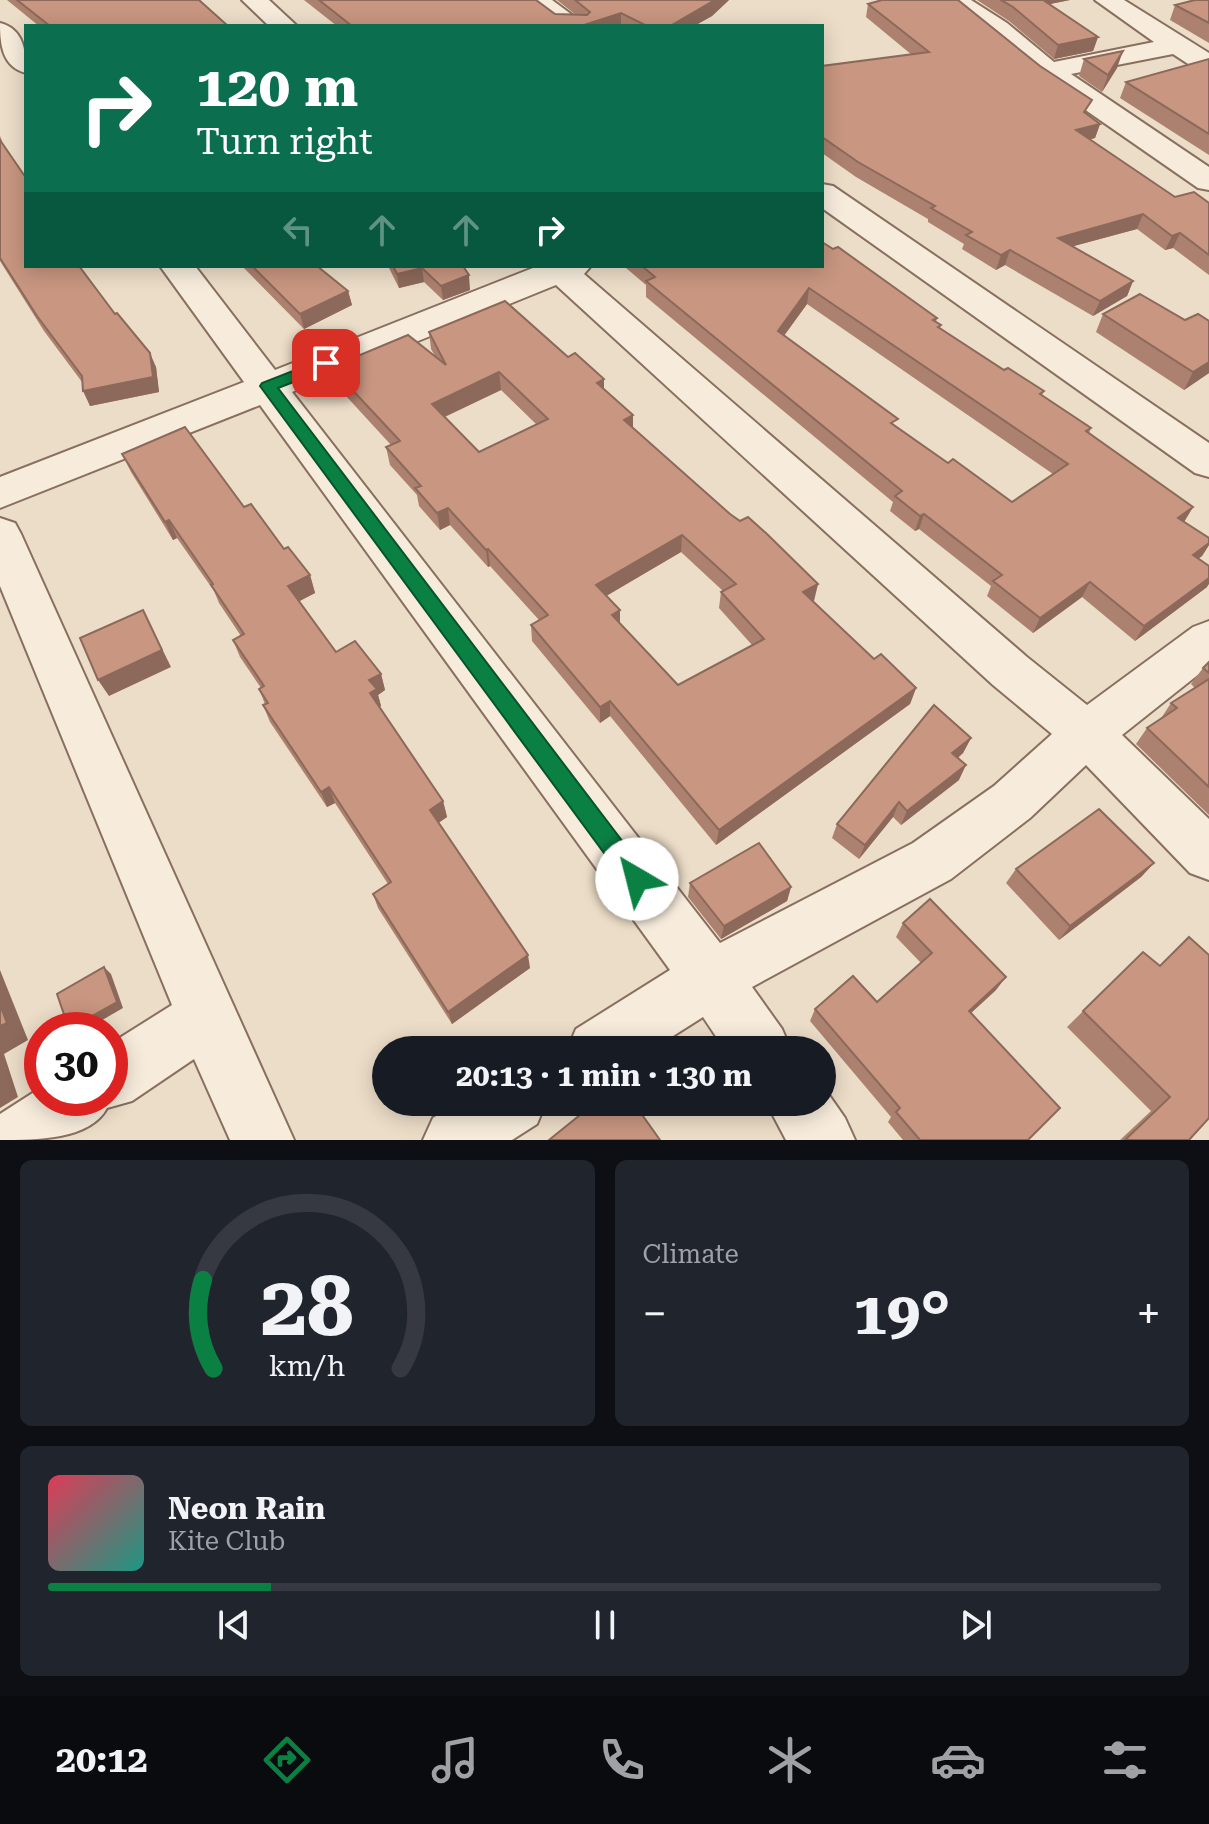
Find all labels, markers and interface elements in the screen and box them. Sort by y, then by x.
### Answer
text: 120 m [196,54,358,120]
icon: right [64,56,168,160]
text: Turn right [196,121,373,163]
icon: left [276,208,320,252]
icon: ahead [360,208,404,252]
icon: ahead [444,208,488,252]
icon: right [528,208,572,252]
pin [292,329,360,397]
icon: arrive [304,341,348,385]
position arrow [595,837,679,921]
speed limit sign: 30 [24,1012,128,1116]
text: 20:13 · 1 min · 130 m [456,1058,752,1093]
text: Climate [643,1239,739,1269]
text: 28 [261,1258,354,1355]
text: 19° [853,1278,950,1349]
text: − [643,1288,667,1340]
text: + [1136,1288,1161,1340]
text: km/h [269,1349,346,1383]
text: Neon Rain [168,1491,325,1526]
text: Kite Club [168,1526,285,1556]
icon: previous [212,1603,256,1647]
icon: pause [583,1603,627,1647]
icon: next [954,1603,998,1647]
icon: directions [259,1732,315,1788]
icon: music [427,1732,483,1788]
icon: phone [594,1732,650,1788]
icon: climate [762,1732,818,1788]
icon: car [930,1732,986,1788]
icon: filters [1097,1732,1153,1788]
text: 20:12 [56,1739,148,1781]

